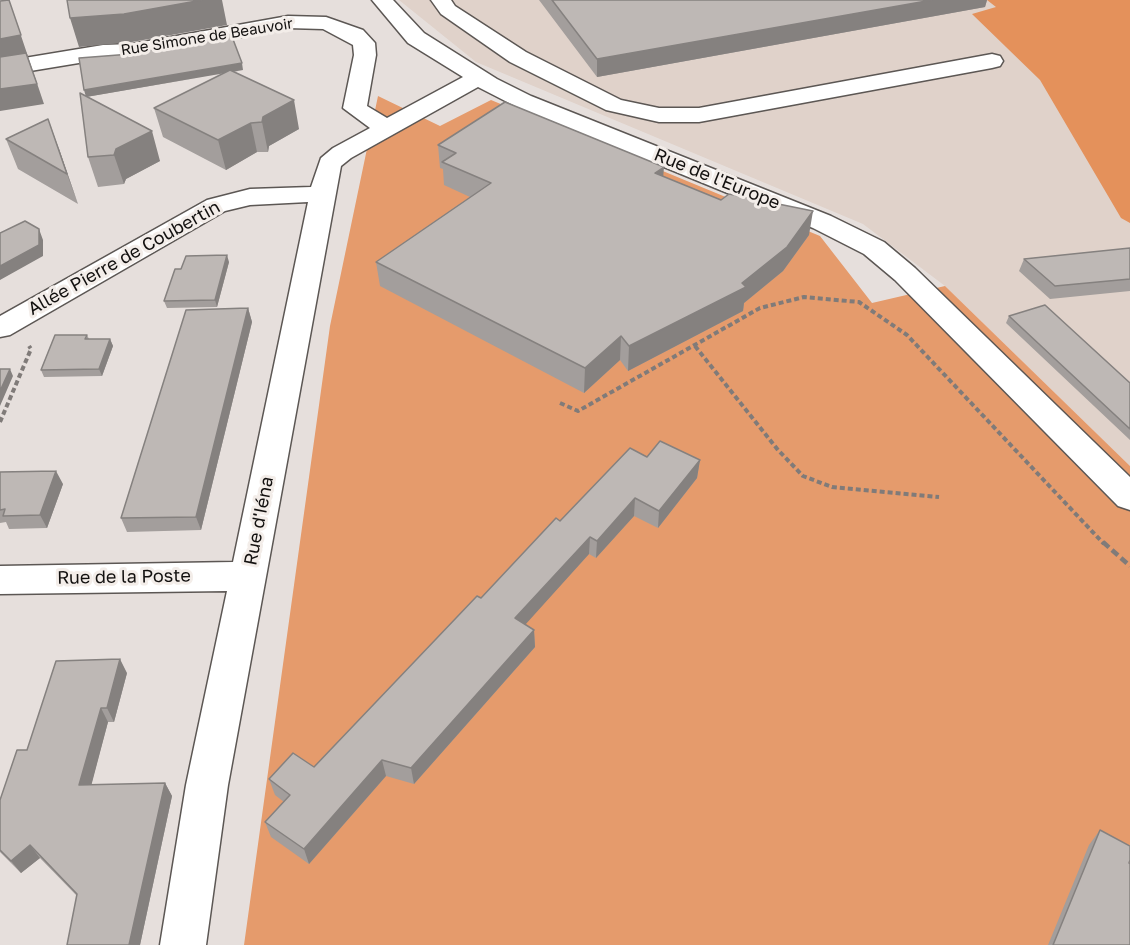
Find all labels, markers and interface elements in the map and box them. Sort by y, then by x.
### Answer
street label: Rue Simone de Beauvoir [120,15,294,59]
street label: Rue de l'Europe [651,144,783,214]
street label: Allée Pierre de Coubertin [24,196,224,320]
street label: Rue d'Iéna [240,475,278,567]
street label: Rue de la Poste [57,565,191,589]

